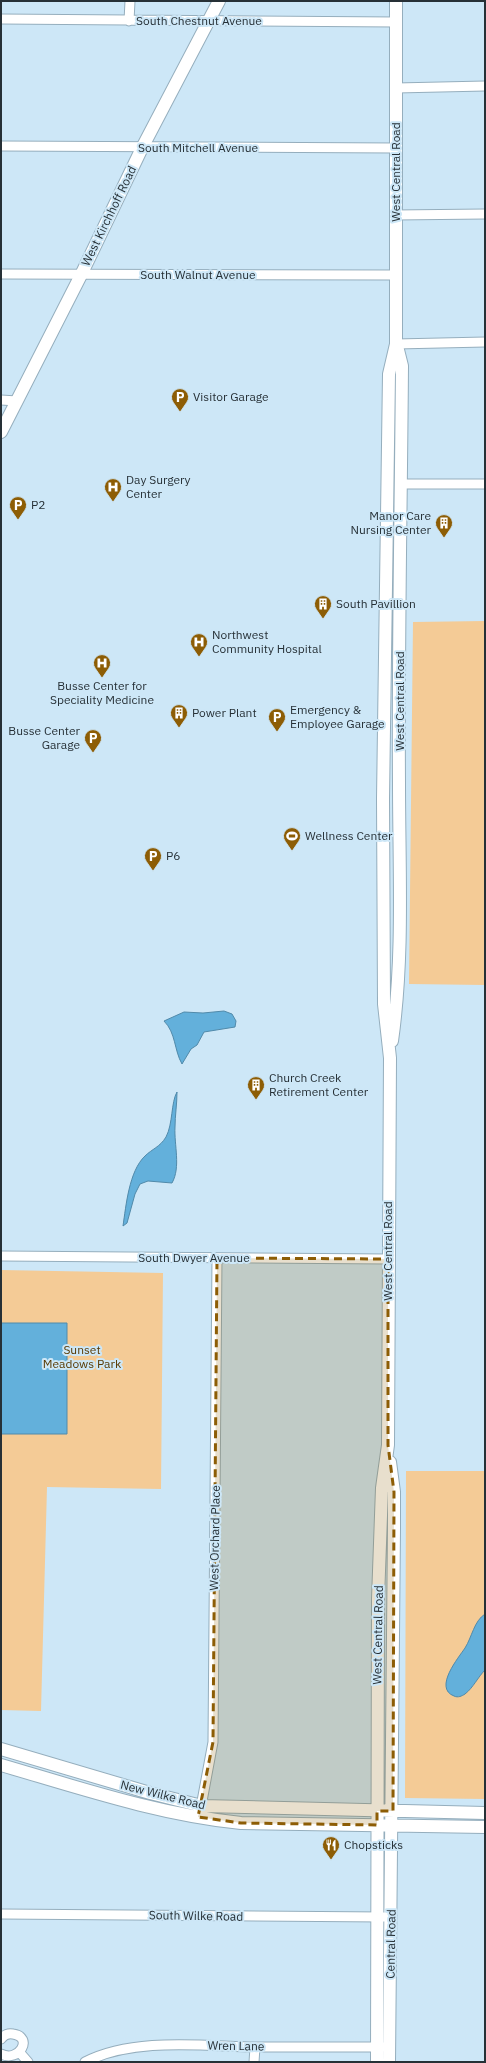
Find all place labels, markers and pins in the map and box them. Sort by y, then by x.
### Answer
parking icon: Visitor Garage [170,387,190,412]
place label: Visitor Garage [193,389,269,404]
place label: Day Surgery Center [126,472,191,501]
hospital icon: Day Surgery Center [103,477,123,502]
parking icon: P2 [8,495,28,520]
place label: P2 [31,497,45,512]
place label: Manor Care Nursing Center [350,508,432,537]
building icon: Manor Care Nursing Center [434,513,454,538]
building icon: South Pavillion [313,594,333,619]
place label: South Pavillion [336,596,416,611]
place label: Northwest Community Hospital [212,627,322,656]
hospital icon: Northwest Community Hospital [189,632,209,657]
hospital icon: Busse Center for Speciality Medicine [92,653,112,678]
place label: Busse Center for Speciality Medicine [50,678,154,707]
place label: Emergency & Employee Garage [290,702,385,731]
building icon: Power Plant [169,703,189,728]
place label: Power Plant [192,705,257,720]
parking icon: Emergency & Employee Garage [267,707,287,732]
place label: Busse Center Garage [8,723,81,752]
parking icon: Busse Center Garage [83,728,103,753]
sports icon: Wellness Center [282,826,302,851]
place label: Wellness Center [305,828,393,843]
parking icon: P6 [143,846,163,871]
place label: P6 [166,848,180,863]
place label: Church Creek Retirement Center [269,1070,369,1099]
building icon: Church Creek Retirement Center [246,1075,266,1100]
restaurant icon: Chopsticks [321,1835,341,1860]
place label: Chopsticks [344,1837,403,1852]

